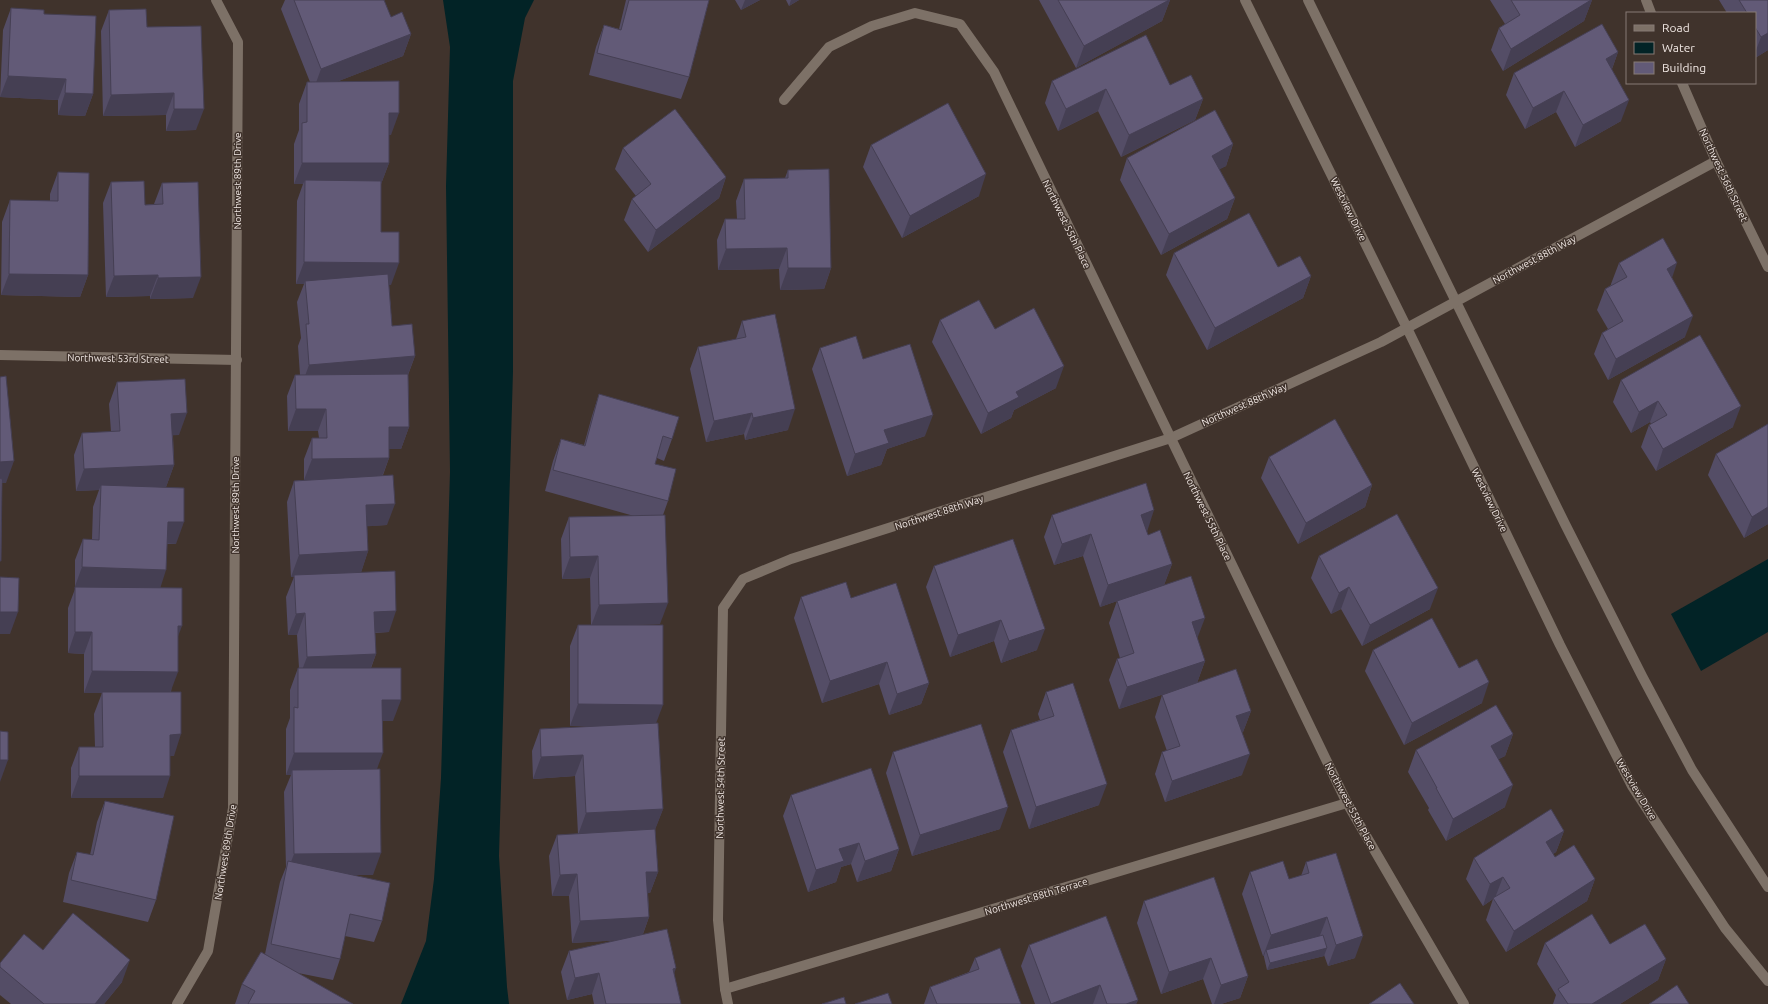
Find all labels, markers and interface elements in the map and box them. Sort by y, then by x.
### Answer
legend [1626,12,1756,84]
text: Road [1662,21,1690,34]
text: Water [1662,41,1695,54]
text: Building [1662,61,1706,74]
street label: Northwest 56th Street [1697,127,1750,224]
street label: Northwest 89th Drive [232,132,243,230]
street label: Westview Drive [1328,176,1369,243]
street label: Northwest 55th Place [1040,178,1093,270]
street label: Northwest 88th Way [1491,233,1578,286]
street label: Northwest 53rd Street [67,352,169,365]
street label: Northwest 88th Way [1200,381,1289,428]
street label: Northwest 89th Drive [230,456,241,554]
street label: Westview Drive [1469,467,1510,534]
street label: Northwest 55th Place [1181,470,1234,562]
street label: Northwest 88th Way [893,493,985,532]
street label: Northwest 54th Street [714,737,727,839]
street label: Westview Drive [1614,757,1659,822]
street label: Northwest 55th Place [1323,761,1378,852]
street label: Northwest 89th Drive [212,803,239,901]
street label: Northwest 88th Terrace [983,876,1089,917]

